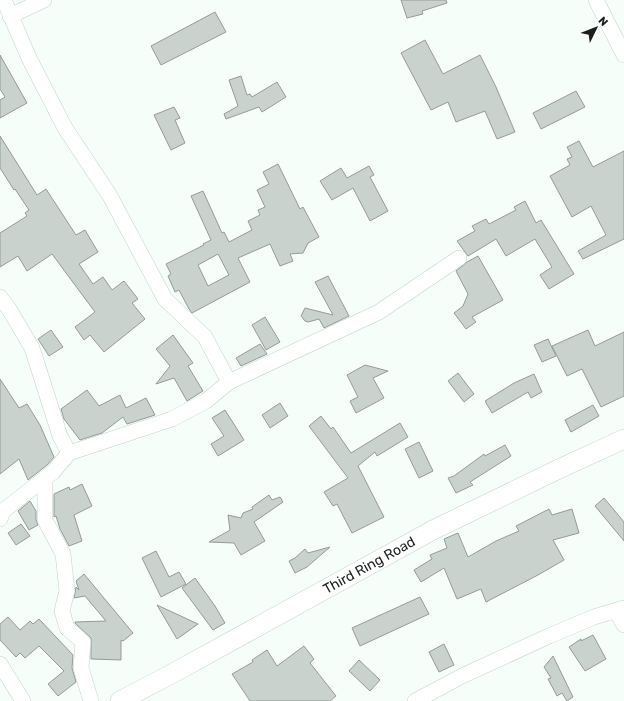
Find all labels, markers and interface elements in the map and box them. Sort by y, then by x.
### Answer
north arrow [576,8,616,48]
text: N [595,14,610,29]
street label: Third Ring Road [320,533,418,598]

